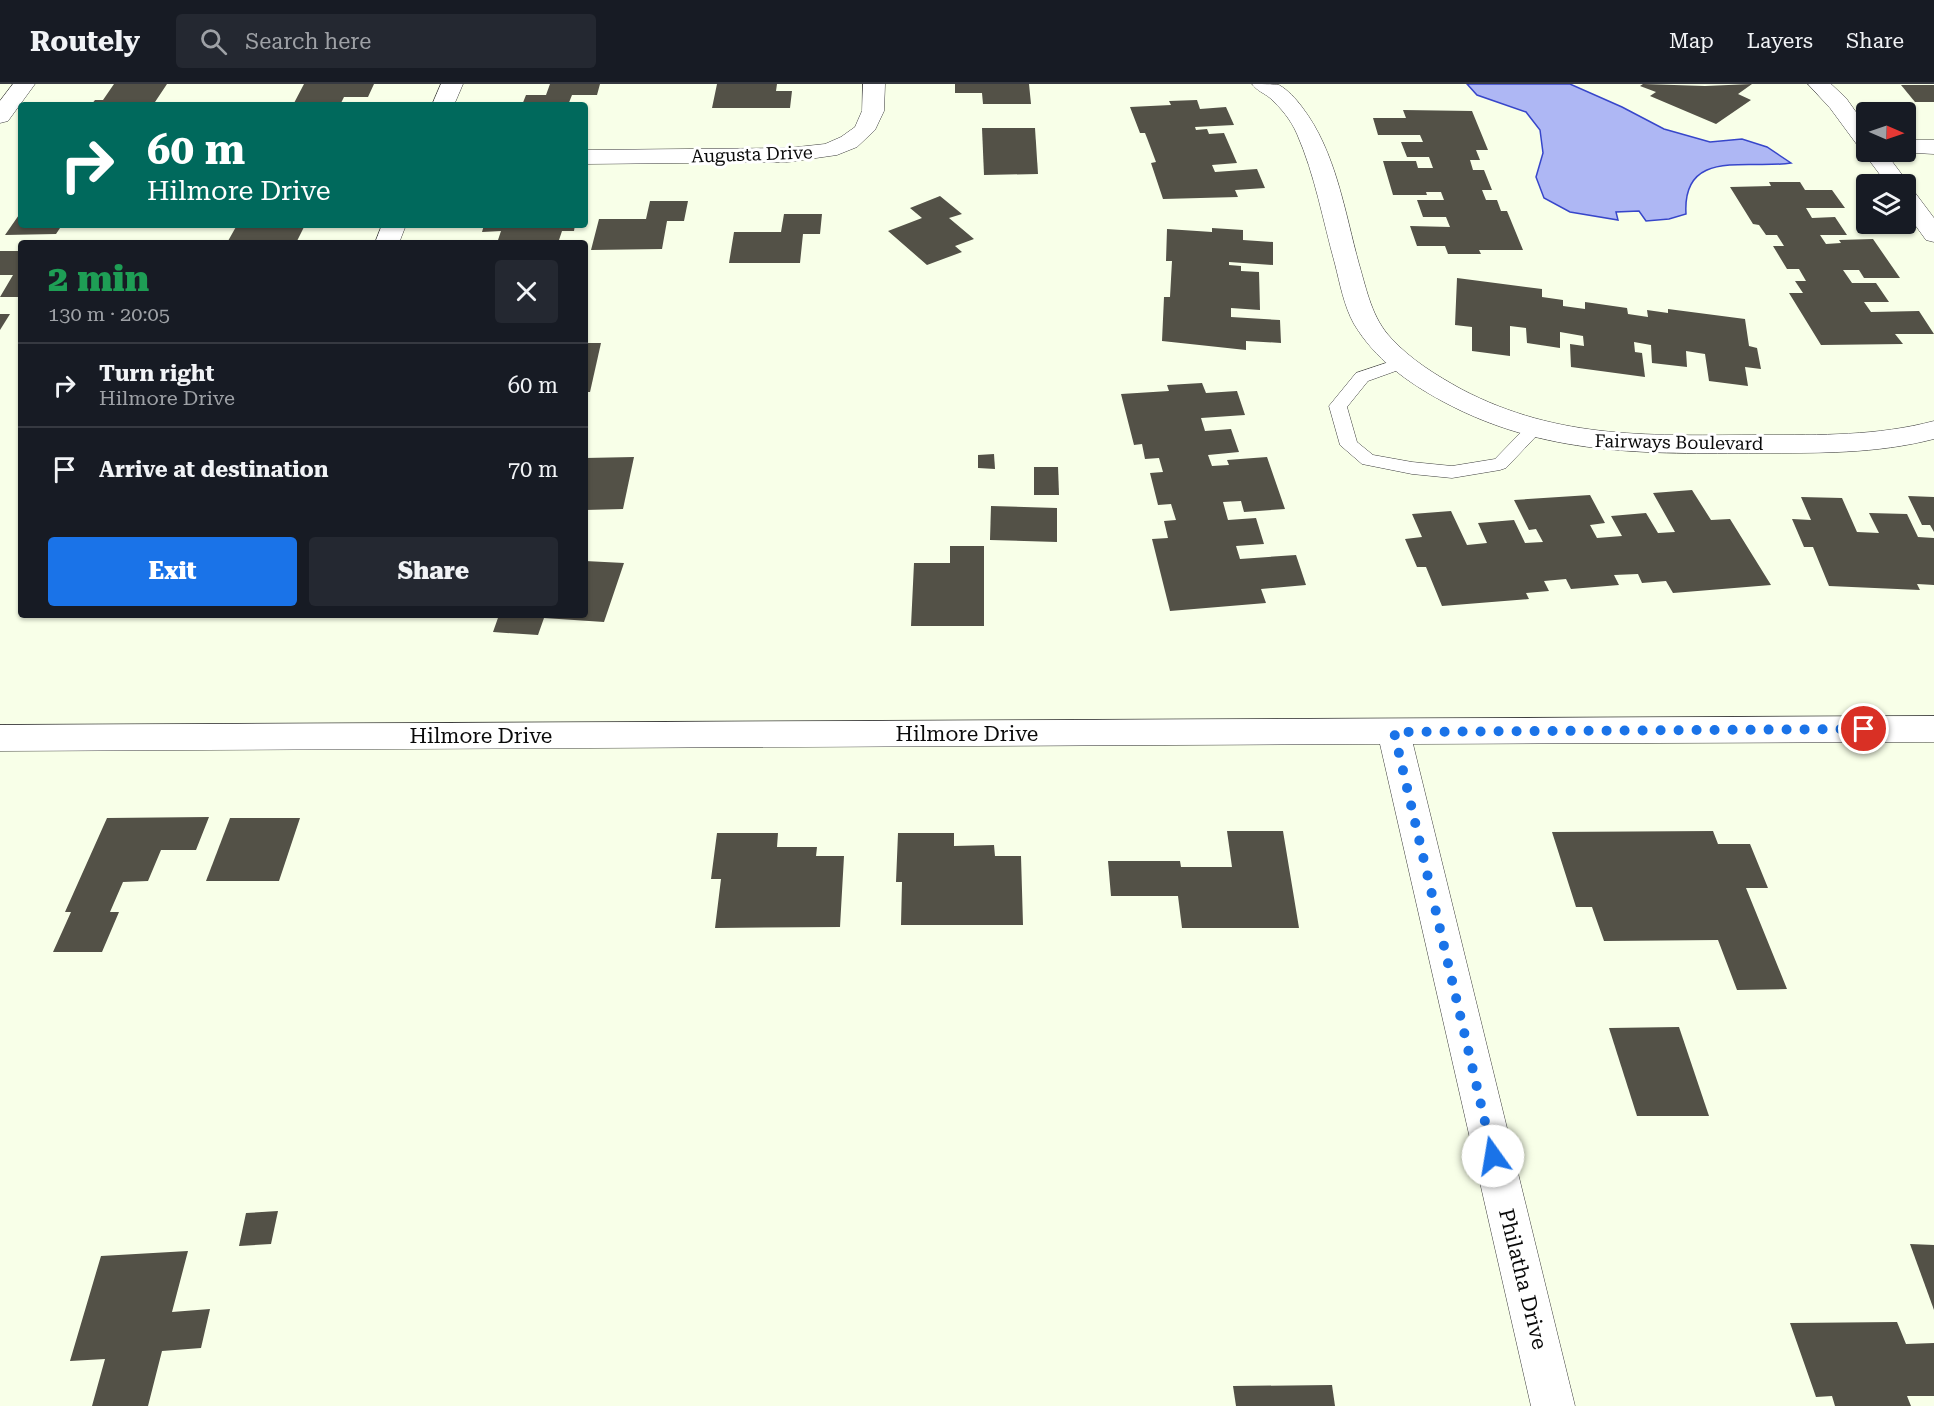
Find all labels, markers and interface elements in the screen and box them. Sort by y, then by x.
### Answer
search box [176,14,596,68]
text: Routely [30,25,140,58]
icon: search [197,25,230,58]
text: Search here [245,29,371,54]
text: Map [1669,29,1714,53]
text: Layers [1747,29,1813,53]
text: Share [1846,29,1904,53]
north arrow [1856,102,1916,162]
map controls [1856,102,1916,234]
text: 60 m [147,125,245,174]
icon: right [48,126,126,204]
street label: Augusta Drive [691,141,813,167]
button: layers [1856,174,1916,234]
text: Hilmore Drive [147,175,331,207]
text: 2 min [48,258,149,300]
button: close [495,260,558,323]
text: 130 m · 20:05 [48,302,170,326]
text: Turn right [99,361,214,386]
icon: right [48,369,81,402]
text: 60 m [508,373,558,398]
text: Hilmore Drive [99,386,235,410]
street label: Fairways Boulevard [1594,430,1764,454]
icon: arrive [48,453,81,486]
text: Arrive at destination [99,457,328,482]
text: 70 m [508,457,558,482]
button: Exit [48,537,297,606]
button: Share [309,537,558,606]
pin [1838,703,1889,754]
icon: arrive [1847,712,1880,745]
street label: Hilmore Drive [896,722,1038,746]
street label: Hilmore Drive [410,724,552,748]
position arrow [1461,1124,1525,1188]
street label: Philatha Drive [1494,1206,1552,1352]

